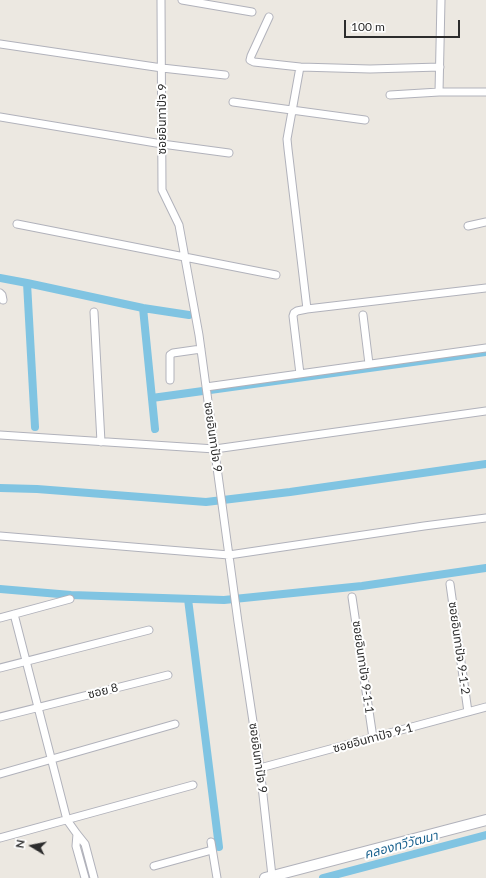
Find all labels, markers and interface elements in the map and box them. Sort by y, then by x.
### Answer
scale bar [346,12,462,38]
text: 100 m [351,19,385,34]
street label: ซอยอินทาปัจ 9 [155,84,169,154]
street label: ซอยอินทาปัจ 9 [201,401,225,473]
street label: ซอยอินทาปัจ 9-1-2 [445,601,473,695]
street label: ซอยอินทาปัจ 9-1-1 [349,620,377,714]
street label: ซอย 8 [86,680,120,702]
street label: ซอยอินทาปัจ 9-1 [331,720,415,756]
street label: ซอยอินทาปัจ 9 [246,722,270,794]
north arrow [12,826,52,866]
water label: คลองทวีวัฒนา [362,828,440,862]
text: N [13,839,27,849]

